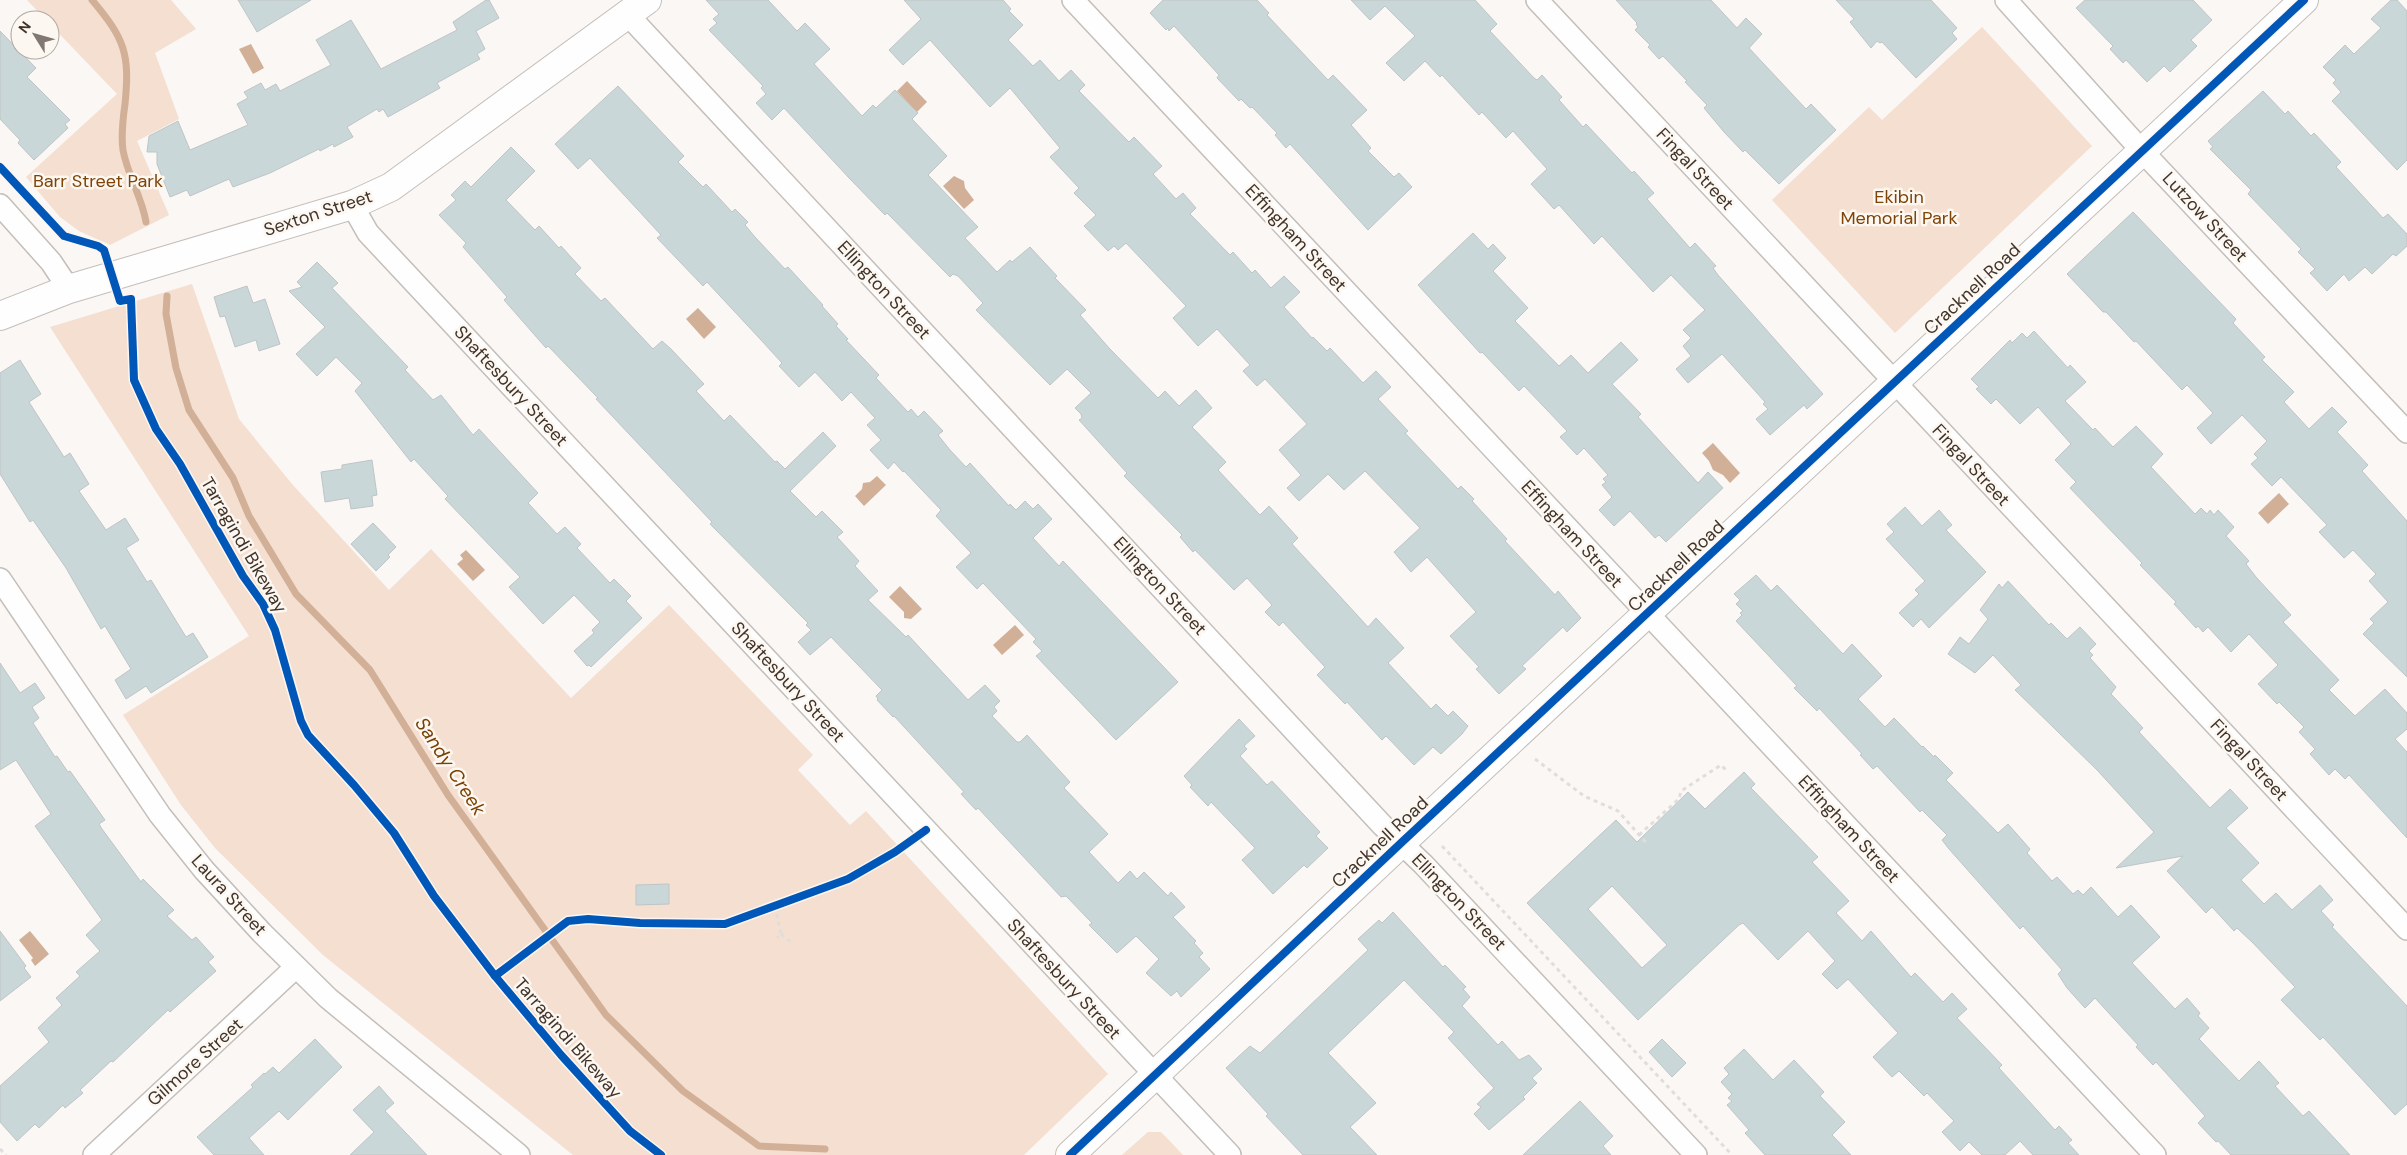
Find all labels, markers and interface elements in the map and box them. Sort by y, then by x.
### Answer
north arrow [10,10,60,60]
text: N [14,18,35,37]
street label: Fingal Street [1651,123,1739,215]
street label: Lutzow Street [2157,167,2253,267]
park label: Barr Street Park [33,169,163,193]
street label: Effingham Street [1240,179,1352,297]
street label: Sexton Street [261,184,375,242]
park label: Ekibin Memorial Park [1840,185,1958,230]
street label: Ellington Street [832,236,936,344]
street label: Cracknell Road [1918,238,2026,340]
street label: Shaftesbury Street [449,320,573,452]
street label: Fingal Street [1927,419,2015,511]
street label: Tarragindi Bikeway [195,473,293,617]
street label: Effingham Street [1516,475,1628,593]
street label: Cracknell Road [1622,515,1730,617]
street label: Ellington Street [1108,532,1212,640]
street label: Shaftesbury Street [726,616,850,748]
water label: Sandy Creek [410,712,492,820]
street label: Fingal Street [2205,714,2293,806]
street label: Effingham Street [1793,770,1905,888]
street label: Cracknell Road [1326,791,1434,893]
street label: Ellington Street [1406,848,1512,956]
street label: Laura Street [186,849,272,941]
street label: Shaftesbury Street [1002,913,1126,1045]
street label: Tarragindi Bikeway [509,972,627,1104]
street label: Gilmore Street [142,1013,248,1111]

